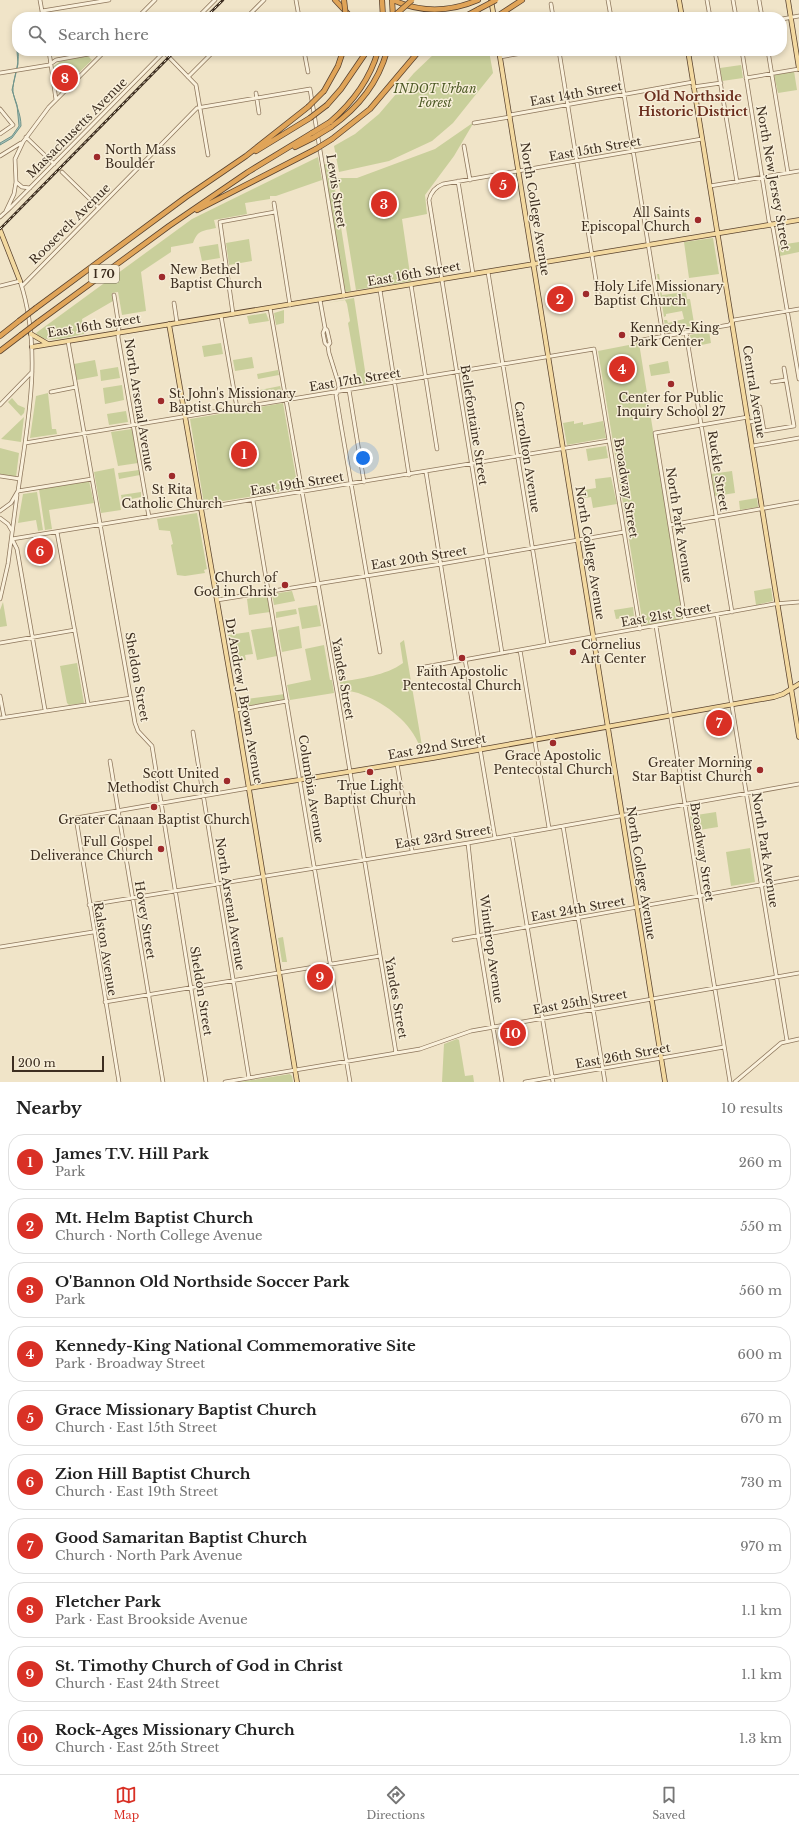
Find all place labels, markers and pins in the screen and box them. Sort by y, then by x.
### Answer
pin: 8 [52,63,78,93]
place label: North Mass Boulder [105,142,176,171]
marker: North Mass Boulder [92,152,102,162]
pin: 5 [490,170,516,200]
pin: 3 [371,189,397,219]
place label: All Saints Episcopal Church [581,205,690,234]
marker: All Saints Episcopal Church [693,215,703,225]
place label: New Bethel Baptist Church [170,262,262,291]
marker: New Bethel Baptist Church [157,272,167,282]
place label: Holy Life Missionary Baptist Church [594,279,724,308]
pin: 2 [547,284,573,314]
marker: Holy Life Missionary Baptist Church [581,289,591,299]
place label: Kennedy-King Park Center [630,320,720,349]
marker: Kennedy-King Park Center [617,330,627,340]
pin: 4 [609,354,635,384]
marker: Center for Public Inquiry School 27 [666,379,676,389]
place label: St. John's Missionary Baptist Church [169,386,296,415]
place label: Center for Public Inquiry School 27 [617,390,726,419]
marker: St. John's Missionary Baptist Church [156,396,166,406]
pin: 1 [231,439,257,469]
marker: St Rita Catholic Church [167,471,177,481]
place label: St Rita Catholic Church [122,482,222,511]
pin: 6 [27,536,53,566]
place label: Church of God in Christ [194,570,279,599]
marker: Church of God in Christ [280,580,290,590]
place label: Cornelius Art Center [580,637,646,666]
marker: Cornelius Art Center [568,647,578,657]
marker: Faith Apostolic Pentecostal Church [457,653,467,663]
place label: Faith Apostolic Pentecostal Church [403,664,521,693]
pin: 7 [706,708,732,738]
marker: Grace Apostolic Pentecostal Church [548,738,558,748]
place label: Grace Apostolic Pentecostal Church [494,748,612,777]
place label: Greater Morning Star Baptist Church [632,755,753,784]
marker: Greater Morning Star Baptist Church [755,765,765,775]
place label: Scott United Methodist Church [107,766,219,795]
marker: True Light Baptist Church [365,767,375,777]
marker: Scott United Methodist Church [222,776,232,786]
place label: True Light Baptist Church [324,778,416,807]
marker: Greater Canaan Baptist Church [149,802,159,812]
place label: Greater Canaan Baptist Church [58,812,250,827]
place label: Full Gospel Deliverance Church [30,834,153,863]
marker: Full Gospel Deliverance Church [156,844,166,854]
pin: 9 [307,962,333,992]
pin: 10 [500,1018,526,1048]

